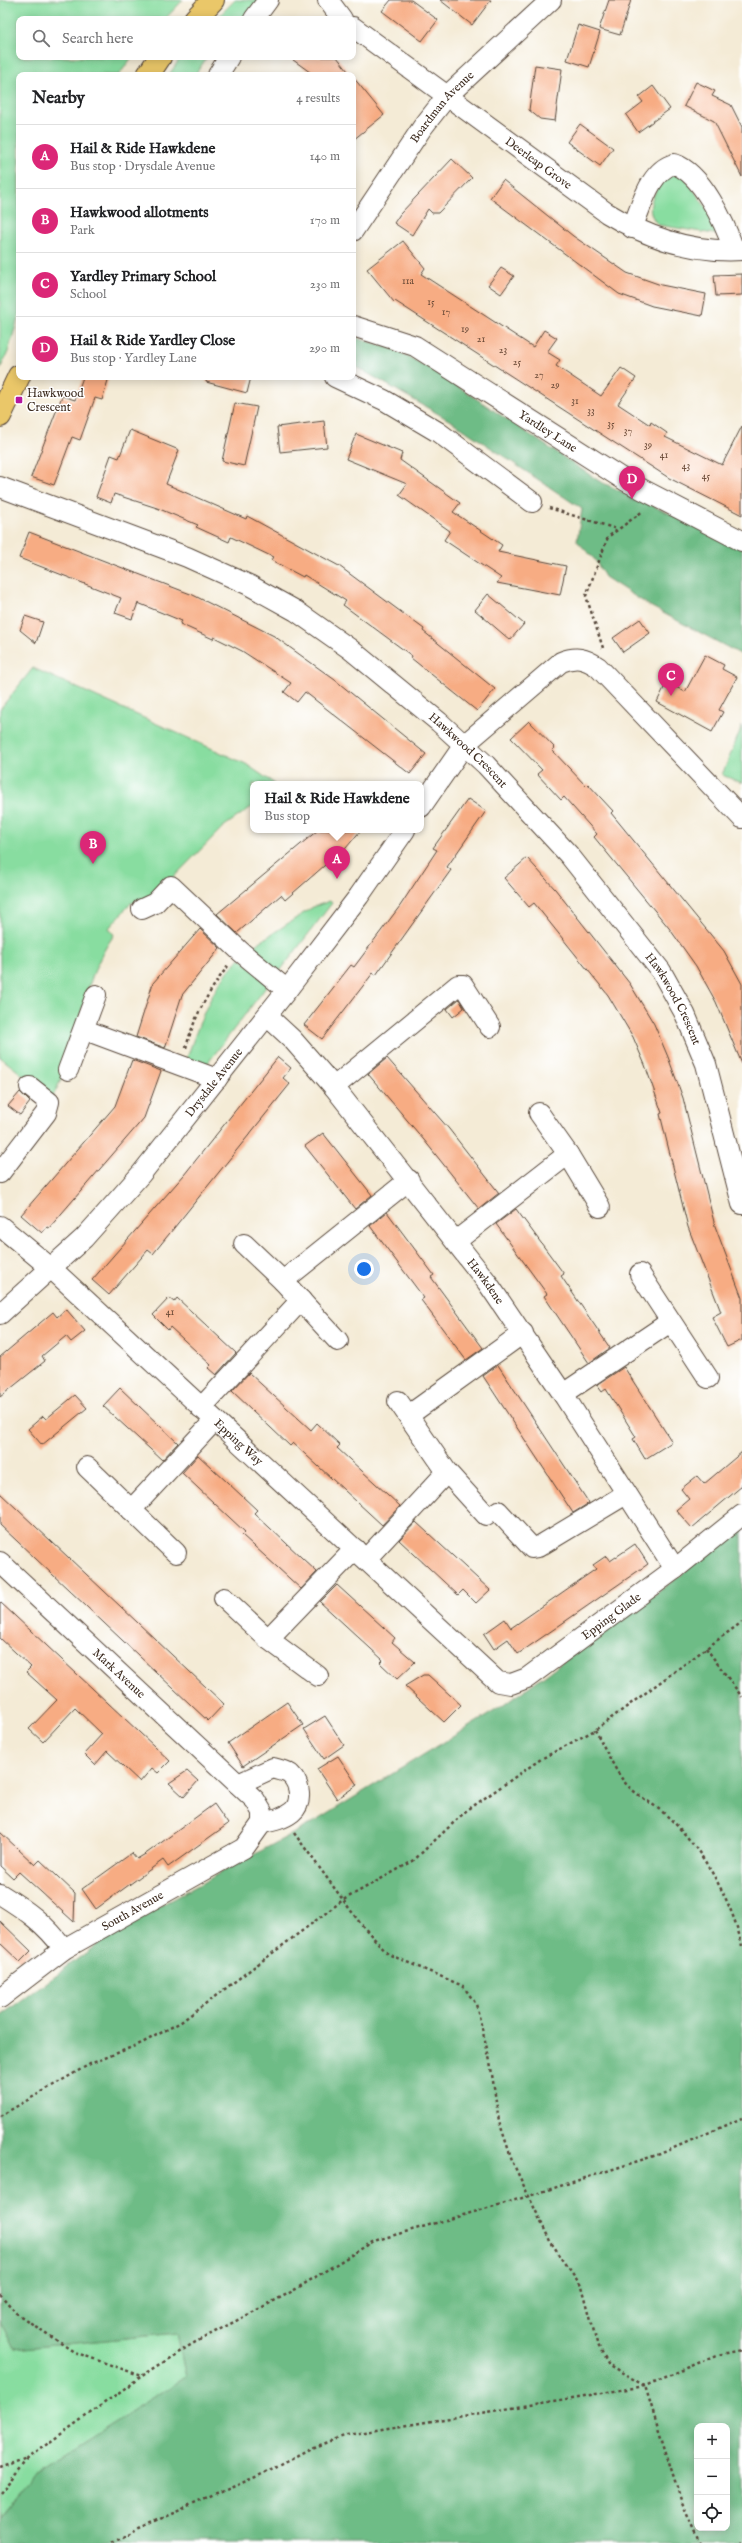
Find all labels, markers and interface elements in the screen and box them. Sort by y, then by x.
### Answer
search box [16,16,356,60]
icon: search [30,27,52,49]
text: Search here [62,29,133,48]
street label: Boardman Avenue [407,67,477,146]
text: Nearby [32,88,85,109]
text: 4 results [296,90,340,107]
street label: Deerleap Grove [502,133,575,193]
text: Hail & Ride Hawkdene [70,139,215,158]
text: A [41,148,49,165]
text: 140 m [310,148,340,165]
text: Bus stop · Drysdale Avenue [70,158,215,175]
text: Hawkwood allotments [70,203,209,222]
text: B [41,212,49,229]
text: 170 m [310,212,340,229]
text: Park [70,222,95,239]
text: Yardley Primary School [70,267,216,286]
house number: 11a [402,275,415,288]
text: C [40,276,50,293]
text: 230 m [310,276,340,293]
text: School [70,286,107,303]
house number: 15 [427,296,435,309]
house number: 17 [442,306,451,319]
house number: 19 [461,323,469,336]
text: Hail & Ride Yardley Close [70,331,235,350]
house number: 21 [477,333,485,346]
text: D [40,340,50,357]
text: 290 m [309,340,340,357]
house number: 23 [499,344,507,357]
text: Bus stop · Yardley Lane [70,350,197,367]
house number: 25 [513,356,522,369]
house number: 27 [534,369,544,382]
house number: 29 [550,379,560,392]
place label: Hawkwood Crescent [27,386,84,415]
marker: Hawkwood Crescent [14,395,24,405]
house number: 31 [571,395,579,408]
house number: 33 [587,405,595,418]
street label: Yardley Lane [516,407,581,456]
house number: 35 [607,418,615,431]
house number: 37 [624,425,633,438]
house number: 39 [644,439,652,452]
house number: 41 [660,449,669,462]
house number: 43 [682,460,691,473]
pin: D [619,466,645,499]
house number: 45 [702,470,711,483]
pin: C [658,663,684,696]
street label: Hawkwood Crescent [426,709,511,791]
popup [250,781,424,833]
text: Hail & Ride Hawkdene [264,789,410,808]
text: Bus stop [264,808,310,825]
pin: B [80,831,106,864]
pin: A [324,846,350,879]
street label: Hawkwood Crescent [642,950,705,1047]
street label: Drysdale Avenue [182,1044,246,1120]
street label: Hawkdene [464,1255,508,1307]
your location [354,1259,374,1279]
house number: 41 [166,1306,175,1319]
street label: Epping Way [211,1415,267,1468]
street label: Epping Glade [578,1589,644,1643]
street label: Mark Avenue [90,1645,149,1702]
street label: South Avenue [99,1887,166,1934]
map controls [694,2423,730,2531]
button: + [694,2423,730,2459]
button: − [694,2459,730,2495]
button: locate [694,2495,730,2531]

